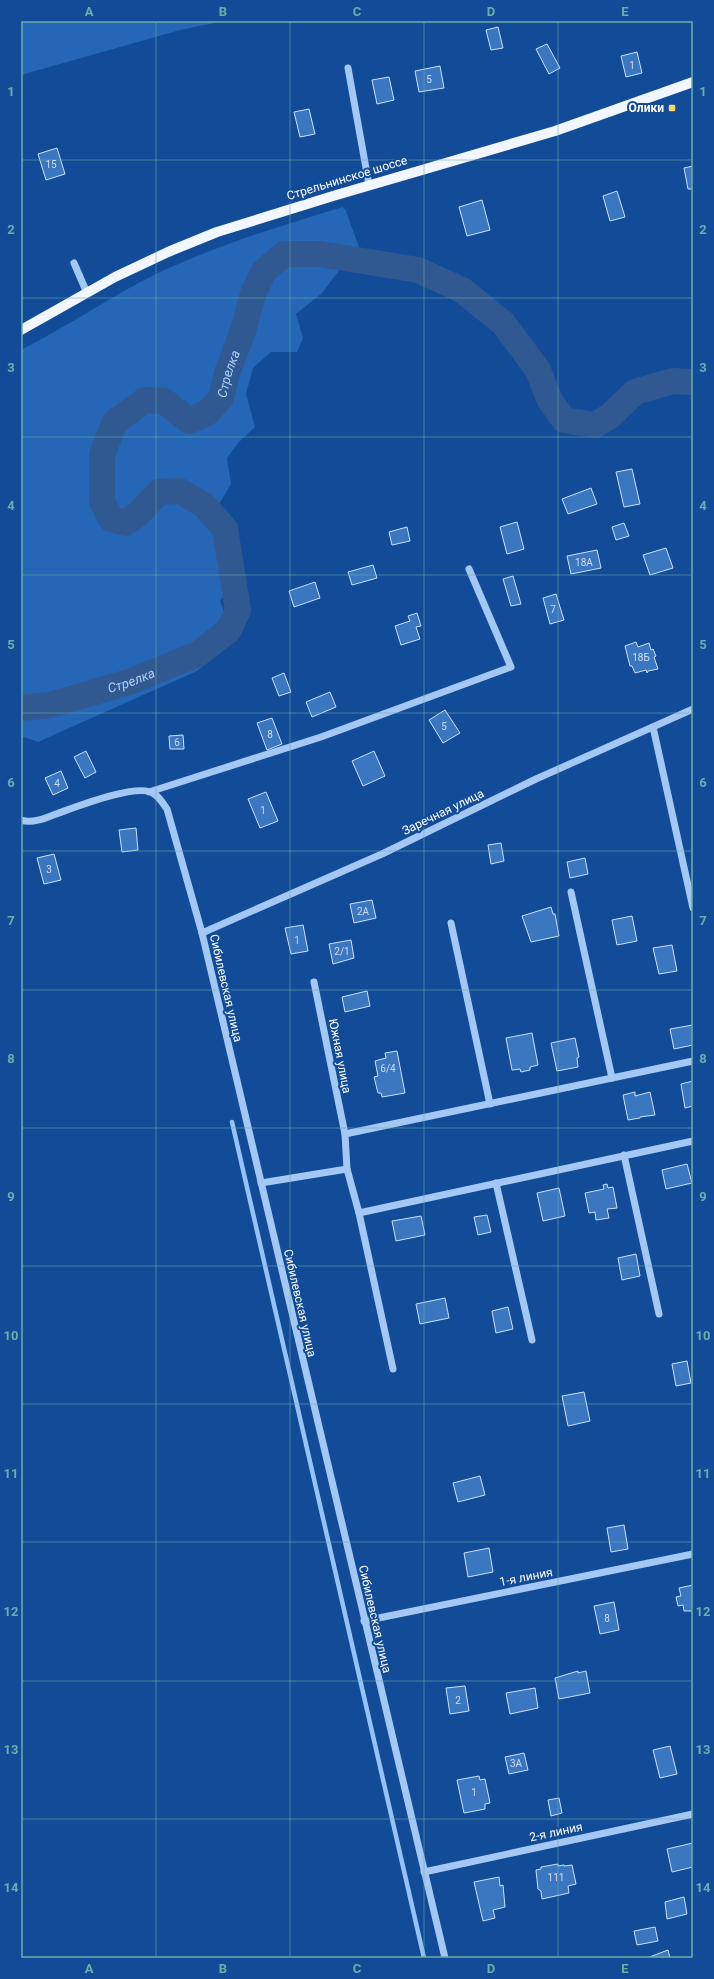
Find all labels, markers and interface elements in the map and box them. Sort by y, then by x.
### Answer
text: A [85,4,94,19]
text: B [219,4,227,19]
text: C [353,4,362,19]
text: D [487,4,495,19]
text: E [621,4,629,19]
house number: 1 [629,60,635,71]
house number: 5 [426,74,432,85]
text: 1 [7,84,15,99]
text: 1 [699,84,707,99]
place label: Олики [629,101,664,115]
marker: Олики [667,103,677,113]
street label: Стрельнинское шоссе [285,153,409,203]
house number: 15 [45,159,57,170]
text: 2 [7,222,15,237]
text: 2 [699,222,707,237]
water label: Стрелка [214,348,243,399]
text: 3 [7,360,15,375]
text: 3 [699,360,707,375]
text: 4 [7,498,15,513]
text: 4 [699,498,707,513]
house number: 18А [575,557,593,568]
house number: 7 [550,604,556,615]
text: 5 [7,637,15,652]
text: 5 [699,637,707,652]
house number: 18Б [632,652,650,663]
water label: Стрелка [106,665,157,695]
house number: 5 [441,721,447,732]
house number: 8 [267,729,273,740]
house number: 6 [174,737,180,748]
text: 6 [7,775,15,790]
text: 6 [699,775,707,790]
house number: 4 [54,778,60,789]
street label: Заречная улица [400,786,486,838]
house number: 1 [260,805,266,816]
house number: 3 [46,864,52,875]
house number: 2А [357,906,370,917]
text: 7 [7,913,15,928]
text: 7 [699,913,707,928]
street label: Сибилевская улица [207,933,245,1043]
house number: 1 [294,935,300,946]
house number: 2/1 [334,946,350,957]
street label: Южная улица [326,1017,354,1095]
text: 8 [7,1051,15,1066]
text: 8 [699,1051,707,1066]
house number: 6/4 [380,1063,396,1074]
text: 9 [7,1189,15,1204]
text: 9 [699,1189,707,1204]
street label: Сибилевская улица [281,1248,319,1358]
text: 10 [4,1328,18,1343]
text: 10 [696,1328,710,1343]
text: 11 [4,1466,18,1481]
text: 11 [696,1466,710,1481]
street label: Сибилевская улица [356,1564,394,1674]
street label: 1-я линия [498,1565,554,1589]
text: 12 [4,1604,18,1619]
text: 12 [696,1604,710,1619]
house number: 8 [604,1613,610,1624]
house number: 2 [455,1695,461,1706]
text: 13 [4,1742,18,1757]
text: 13 [696,1742,710,1757]
house number: 3А [510,1758,523,1769]
house number: 1 [471,1787,477,1798]
street label: 2-я линия [528,1820,584,1844]
house number: 111 [548,1872,564,1883]
text: 14 [4,1880,19,1895]
text: 14 [696,1880,711,1895]
text: A [85,1961,94,1976]
text: B [219,1961,227,1976]
text: C [353,1961,362,1976]
text: D [487,1961,495,1976]
text: E [621,1961,629,1976]

